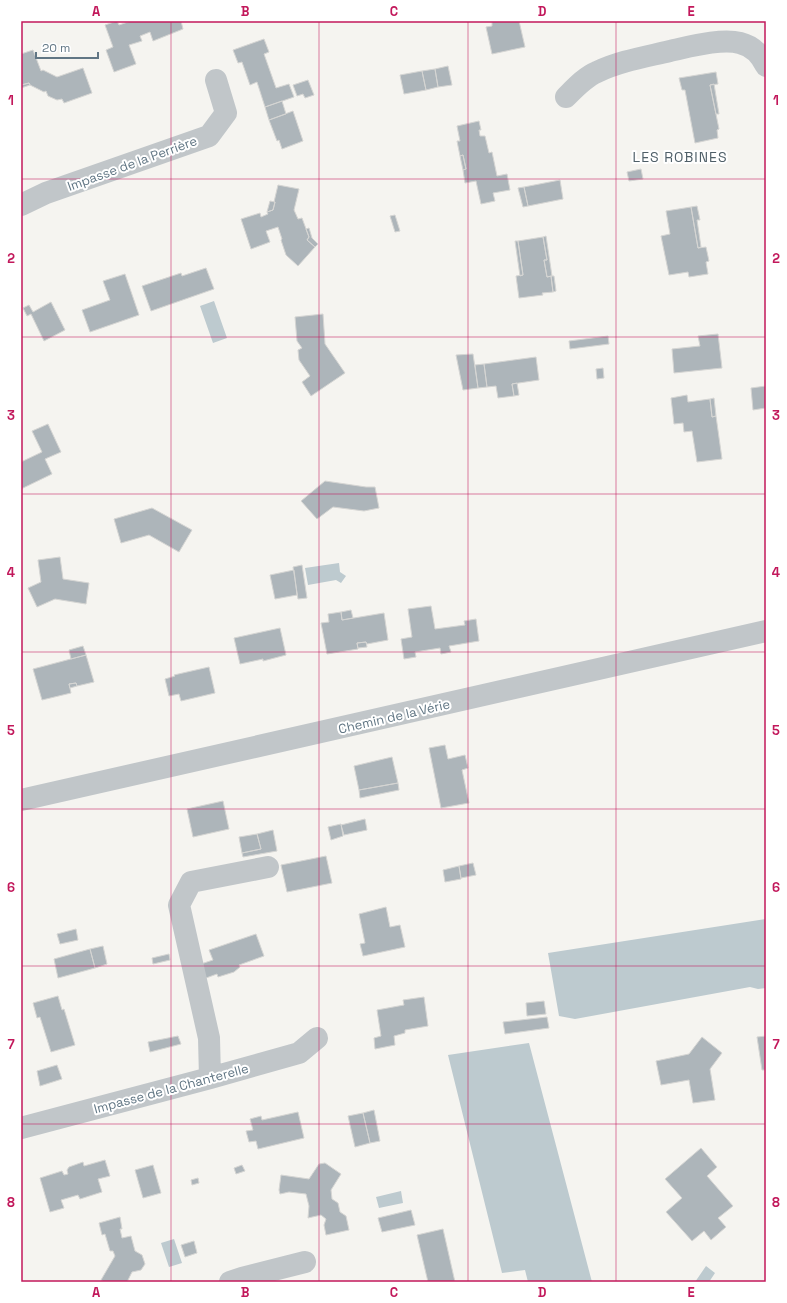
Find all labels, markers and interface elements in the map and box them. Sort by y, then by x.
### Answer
text: A [92,3,101,20]
text: B [241,3,250,20]
text: C [390,3,398,20]
text: D [538,3,547,20]
text: E [687,3,695,20]
scale bar [36,34,98,60]
text: 20 m [42,40,70,56]
text: 1 [8,92,14,109]
text: 1 [773,92,779,109]
street label: Impasse de la Perrière [65,132,199,195]
district label: LES ROBINES [633,148,728,166]
text: 2 [7,250,15,267]
text: 2 [772,250,780,267]
text: 3 [7,407,15,424]
text: 3 [772,407,780,424]
text: 4 [7,564,15,581]
text: 4 [772,564,780,581]
street label: Chemin de la Vérie [337,695,452,738]
text: 5 [7,722,15,739]
text: 5 [772,722,780,739]
text: 6 [7,879,15,896]
text: 6 [772,879,780,896]
text: 7 [7,1036,15,1053]
text: 7 [772,1036,780,1053]
street label: Impasse de la Chanterelle [92,1060,250,1117]
text: 8 [7,1194,15,1211]
text: 8 [772,1194,780,1211]
text: A [92,1284,101,1301]
text: B [241,1284,250,1301]
text: C [390,1284,398,1301]
text: D [538,1284,547,1301]
text: E [687,1284,695,1301]

